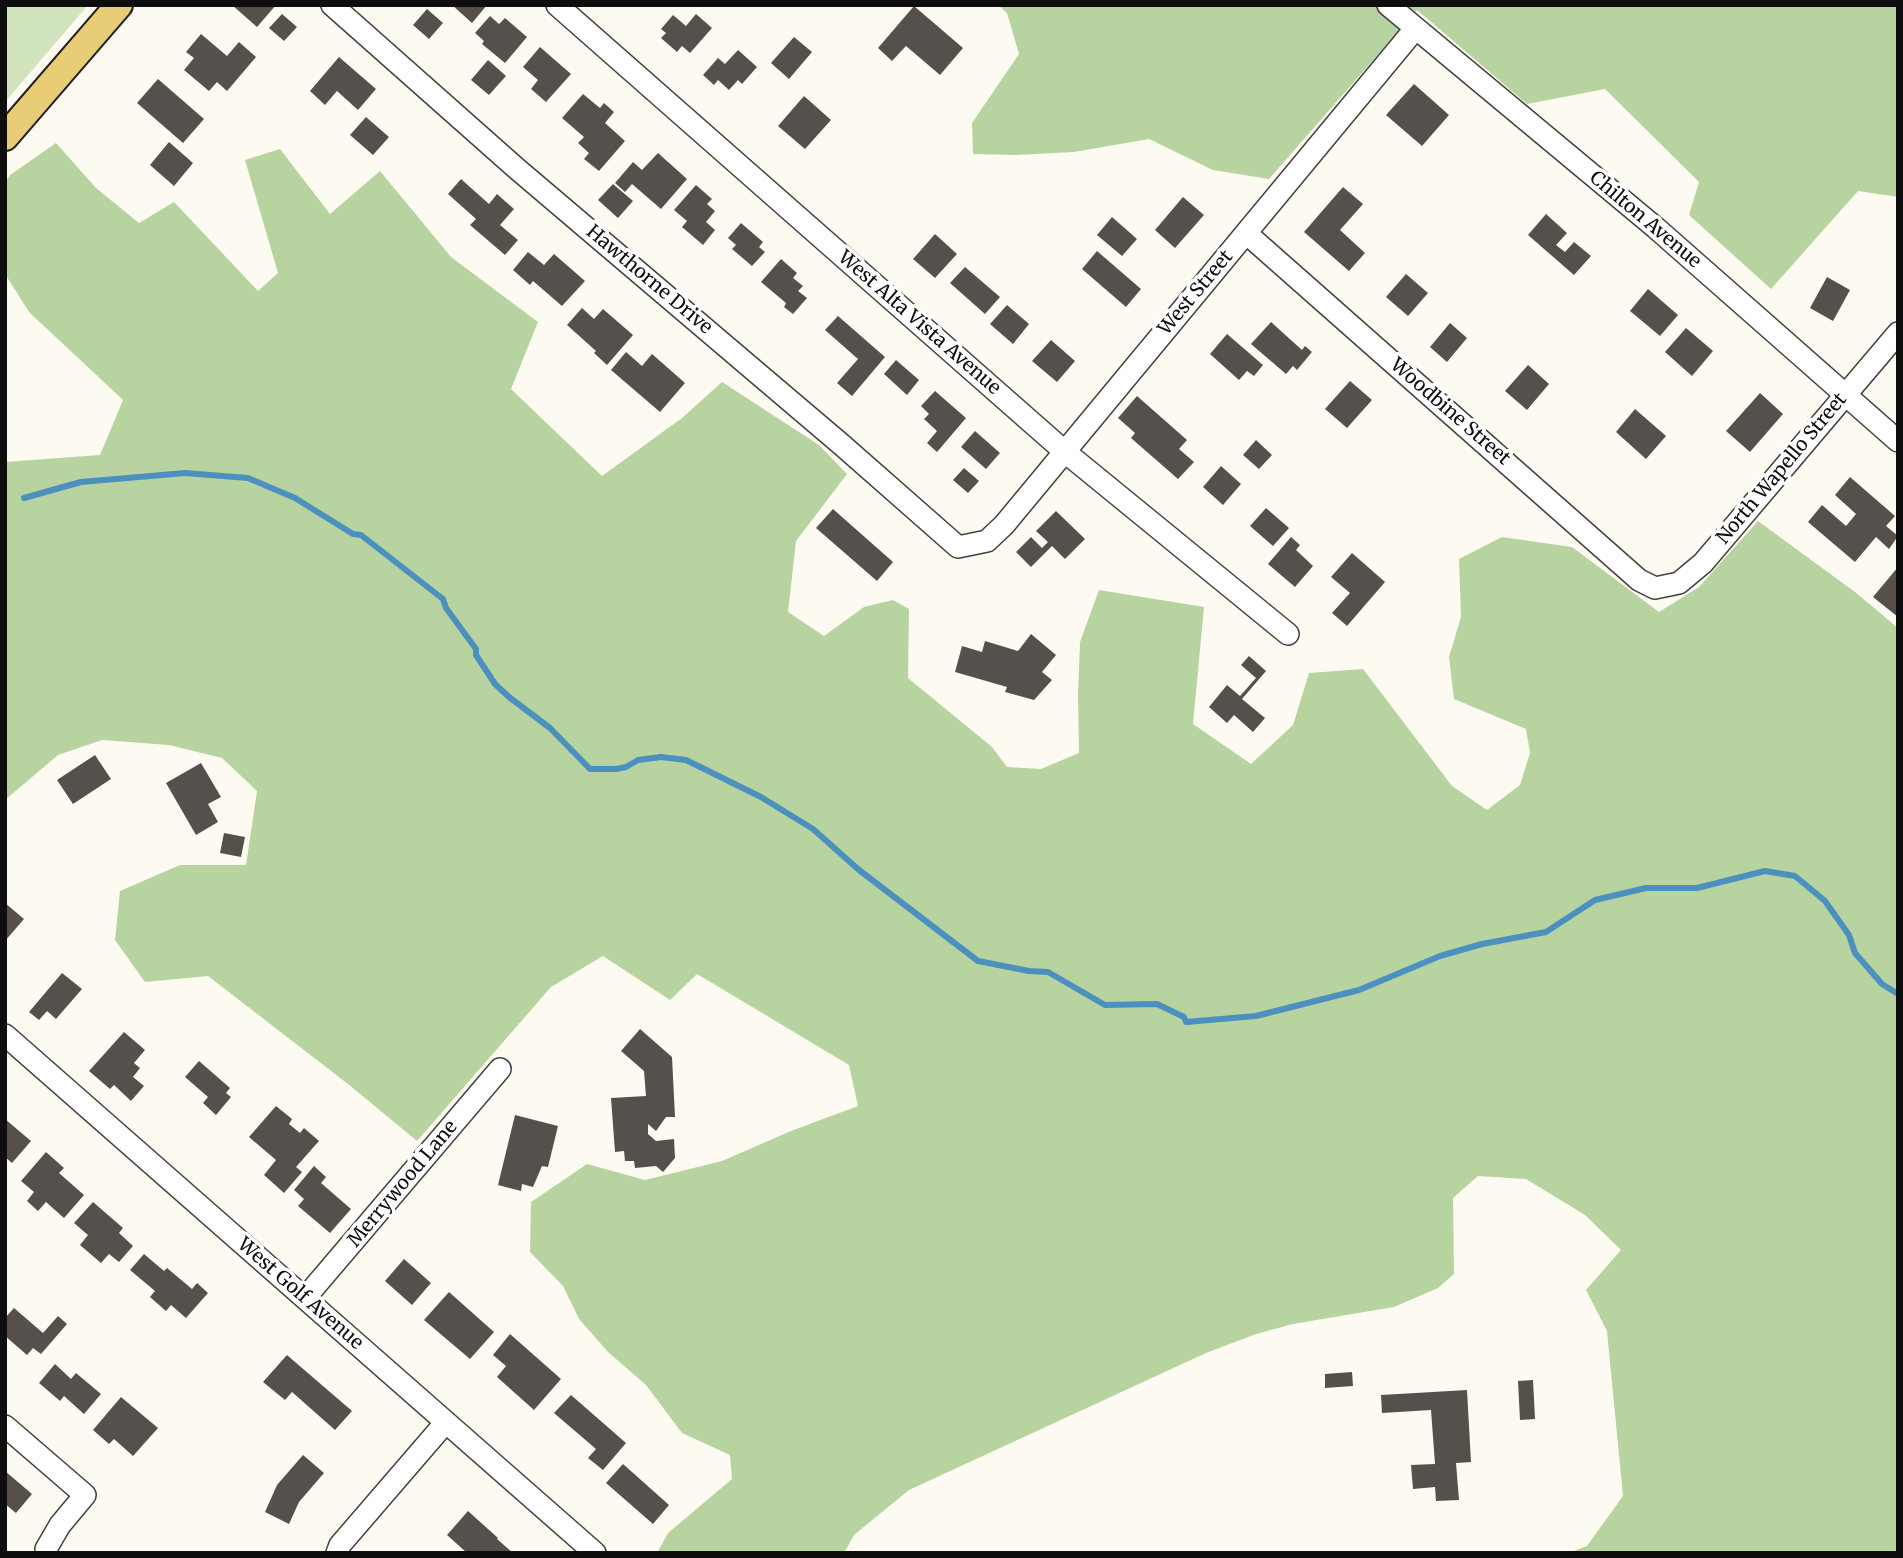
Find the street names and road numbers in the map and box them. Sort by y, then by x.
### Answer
street label: Chilton Avenue [1585,167,1705,273]
street label: Hawthorne Drive [581,221,717,339]
street label: West Alta Vista Avenue [833,246,1005,400]
street label: West Street [1154,246,1238,340]
street label: Woodbine Street [1385,354,1515,470]
street label: North Wapello Street [1712,389,1852,549]
street label: Merrywood Lane [344,1116,462,1252]
street label: West Golf Avenue [233,1233,367,1355]

